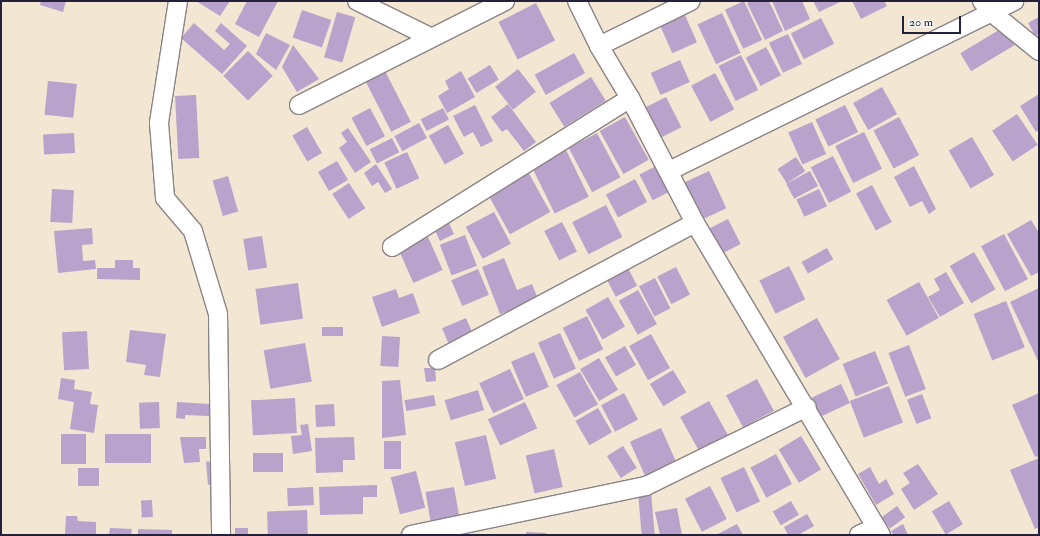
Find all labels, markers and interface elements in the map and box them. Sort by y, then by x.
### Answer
scale bar [904,8,963,34]
text: 20 m [909,15,933,30]

